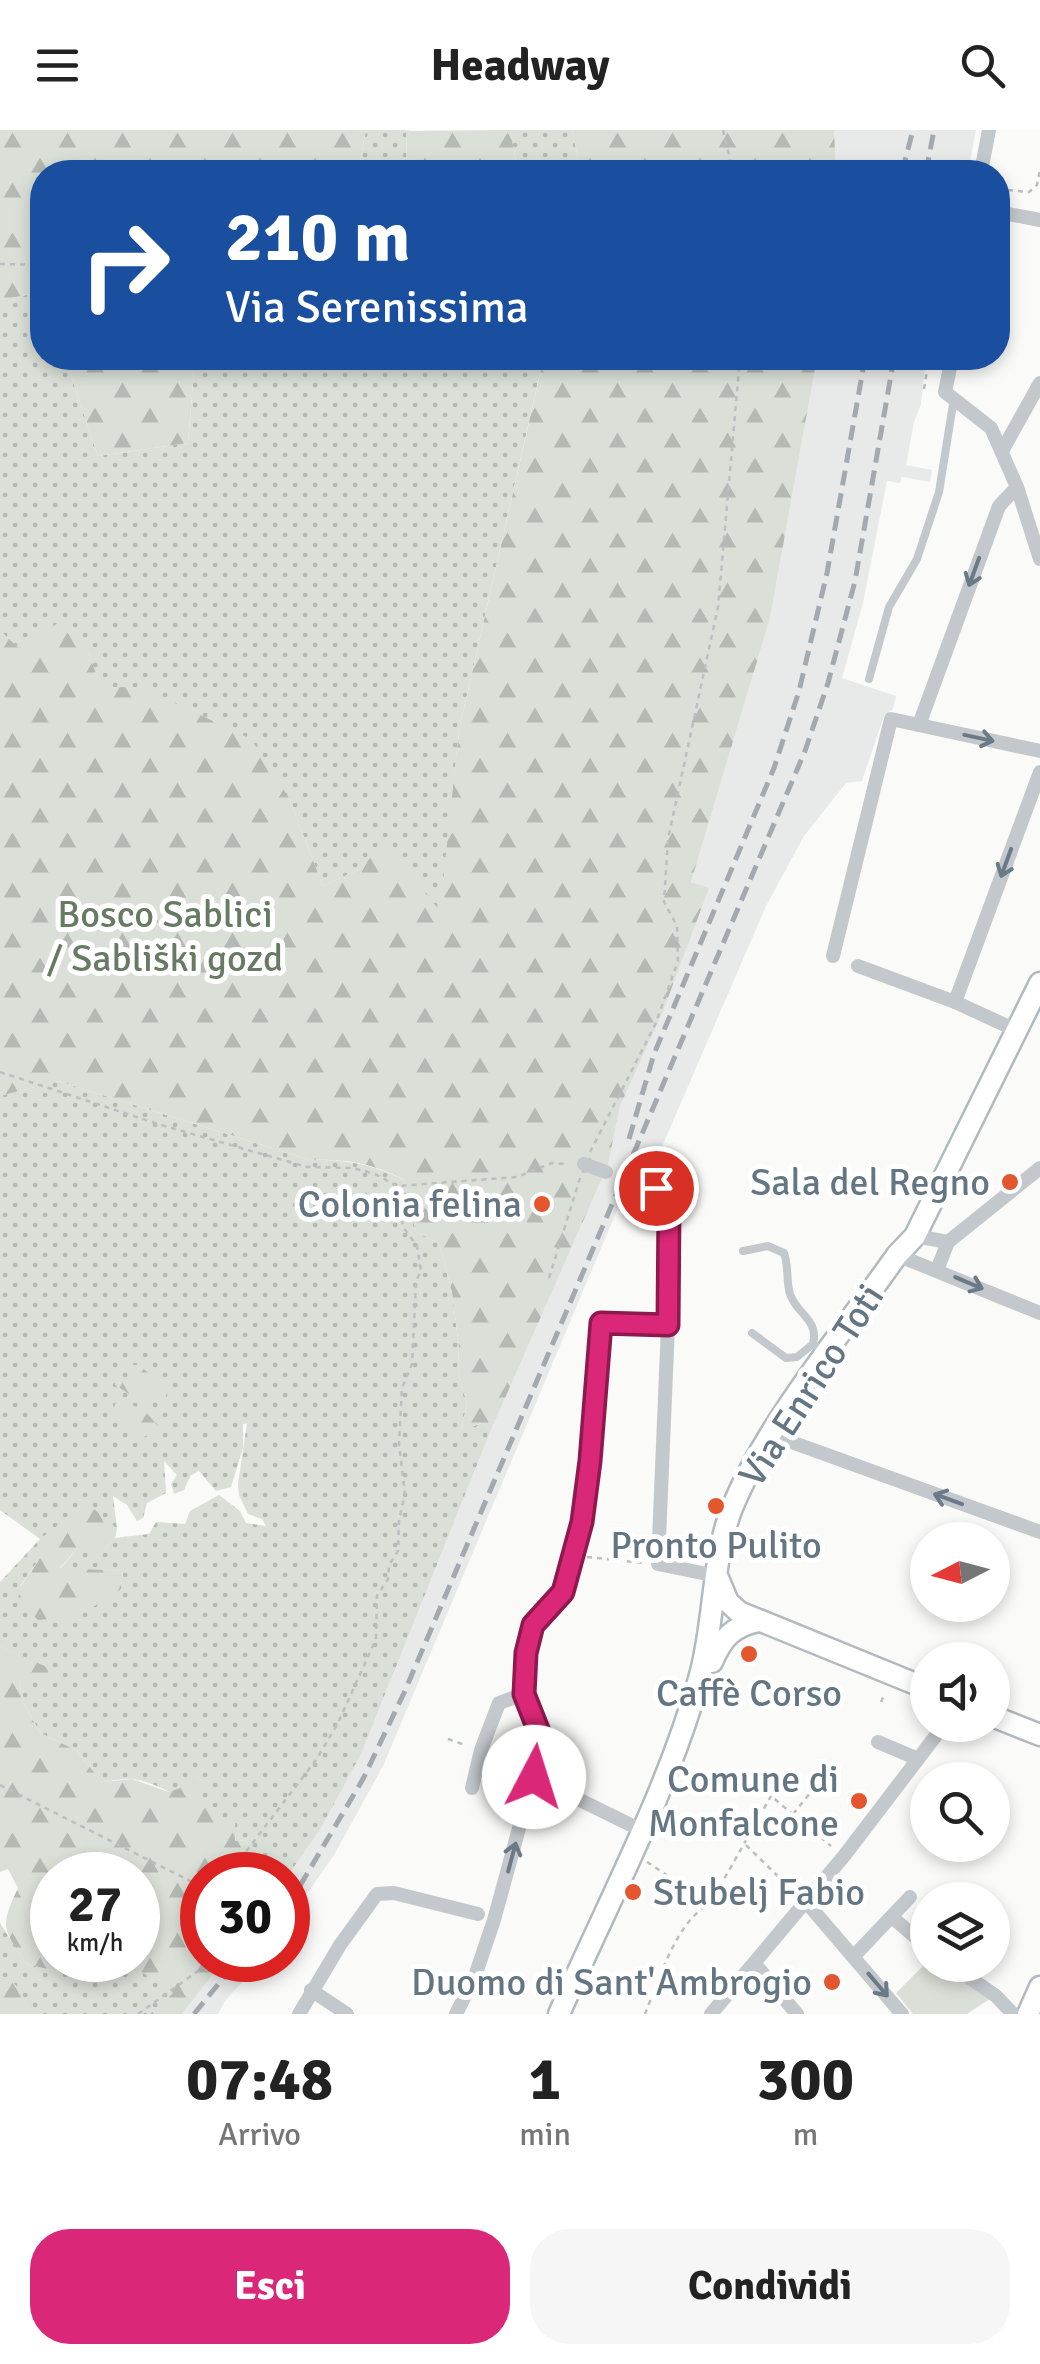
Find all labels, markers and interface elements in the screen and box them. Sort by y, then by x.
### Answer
icon: menu [30,38,85,93]
text: Headway [430,38,610,93]
icon: search [955,38,1010,93]
text: 210 m [225,194,410,280]
icon: right [60,200,190,330]
text: Via Serenissima [225,280,529,335]
one-way arrow [964,556,982,587]
one-way arrow [962,730,994,748]
one-way arrow [996,847,1014,878]
park label: Bosco Sablici / Sabliški gozd [47,891,283,982]
pin [614,1146,699,1231]
place label: Sala del Regno [750,1159,990,1206]
icon: arrive [629,1161,684,1216]
marker: Sala del Regno [999,1171,1021,1193]
place label: Colonia felina [298,1181,522,1228]
marker: Colonia felina [531,1193,553,1215]
street label: Via Enrico Toti [729,1275,894,1495]
one-way arrow [953,1275,984,1293]
one-way arrow [934,1489,965,1507]
marker: Pronto Pulito [705,1495,727,1517]
place label: Pronto Pulito [610,1522,822,1569]
north arrow [910,1522,1010,1622]
map controls [910,1522,1010,1982]
button: sound [910,1642,1010,1742]
marker: Caffè Corso [738,1643,760,1665]
place label: Caffè Corso [656,1670,842,1717]
position arrow [482,1725,586,1829]
place label: Comune di Monfalcone [648,1756,839,1847]
button: search [910,1762,1010,1862]
marker: Comune di Monfalcone [848,1790,870,1812]
one-way arrow [503,1842,522,1873]
speed limit sign: 30 [180,1852,310,1982]
place label: Stubelj Fabio [653,1869,865,1916]
text: 27 [68,1874,122,1936]
marker: Stubelj Fabio [622,1881,644,1903]
button: layers [910,1882,1010,1982]
text: km/h [67,1927,123,1958]
place label: Duomo di Sant'Ambrogio [411,1959,812,2006]
marker: Duomo di Sant'Ambrogio [821,1971,843,1993]
one-way arrow [867,1972,889,1998]
text: 07:48 [186,2043,333,2117]
text: 1 [529,2043,561,2117]
text: 300 [757,2043,854,2117]
text: Arrivo [218,2115,301,2154]
text: min [519,2115,571,2154]
text: m [793,2115,818,2154]
button: Esci [30,2229,510,2344]
button: Condividi [530,2229,1010,2344]

